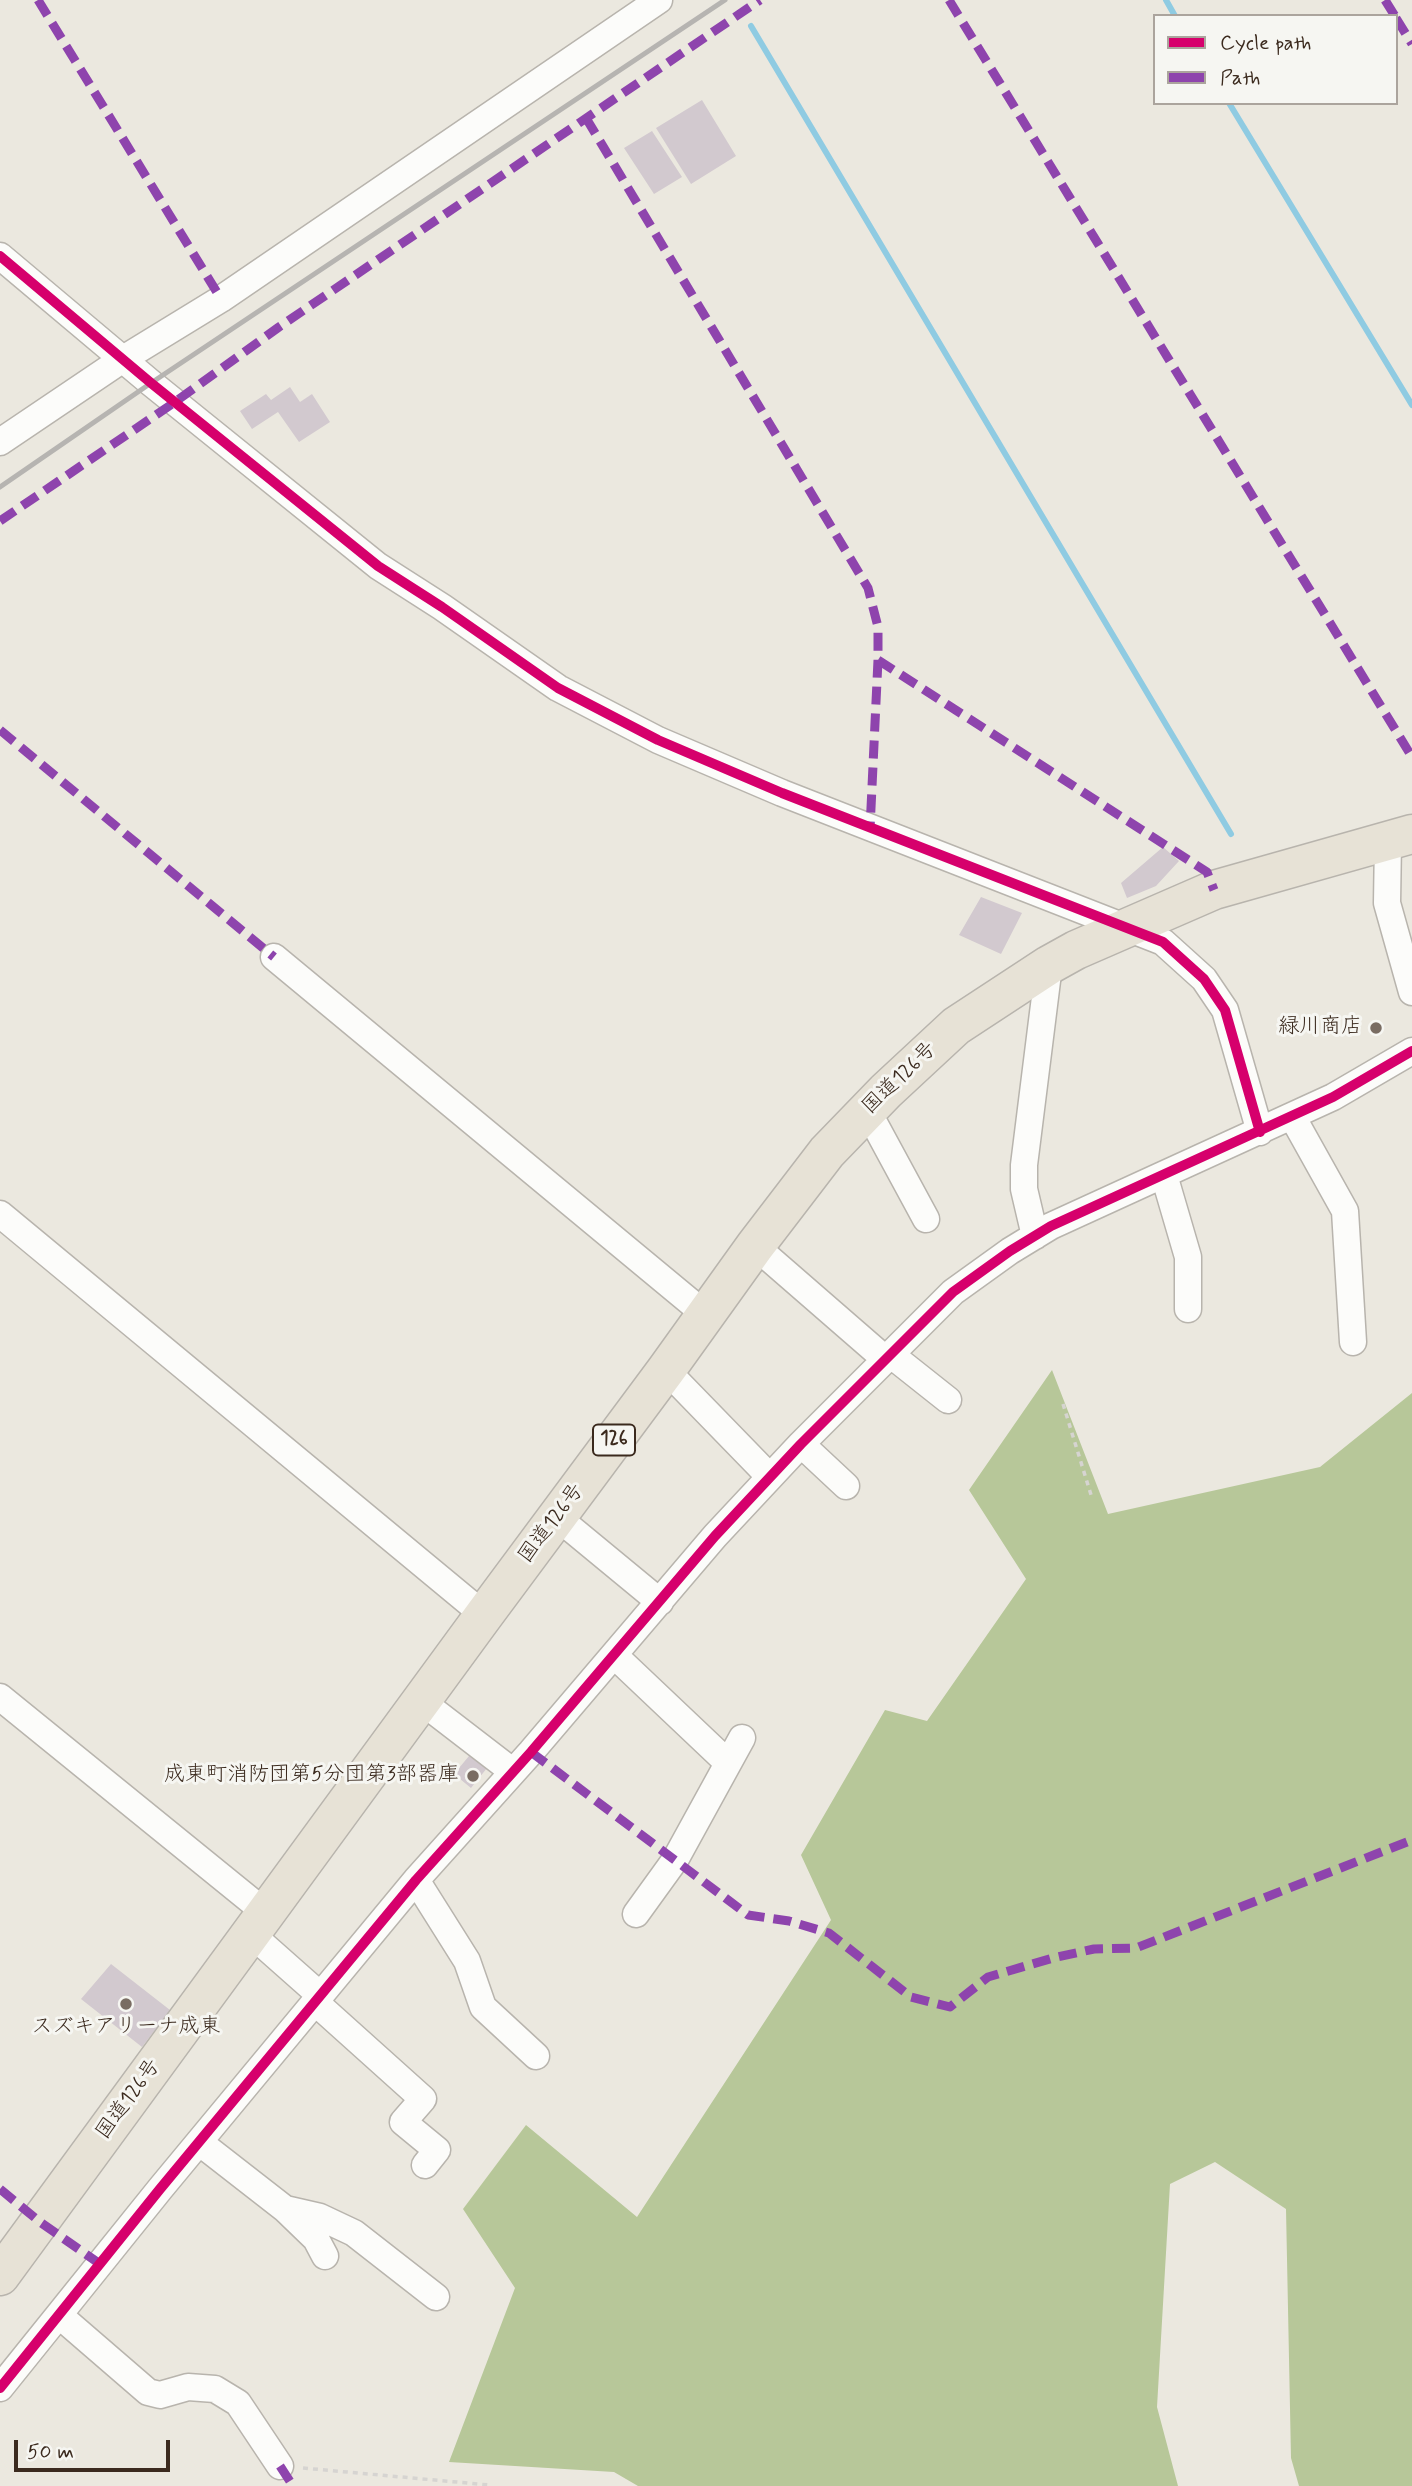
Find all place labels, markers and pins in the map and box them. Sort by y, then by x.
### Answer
place label: 緑川商店 [1278,1015,1362,1041]
marker: 緑川商店 [1368,1020,1384,1036]
place label: 成東町消防団第5分団第3部器庫 [164,1763,459,1789]
marker: 成東町消防団第5分団第3部器庫 [465,1768,481,1784]
marker: スズキアリーナ成東 [118,1996,134,2012]
place label: スズキアリーナ成東 [32,2015,220,2041]

